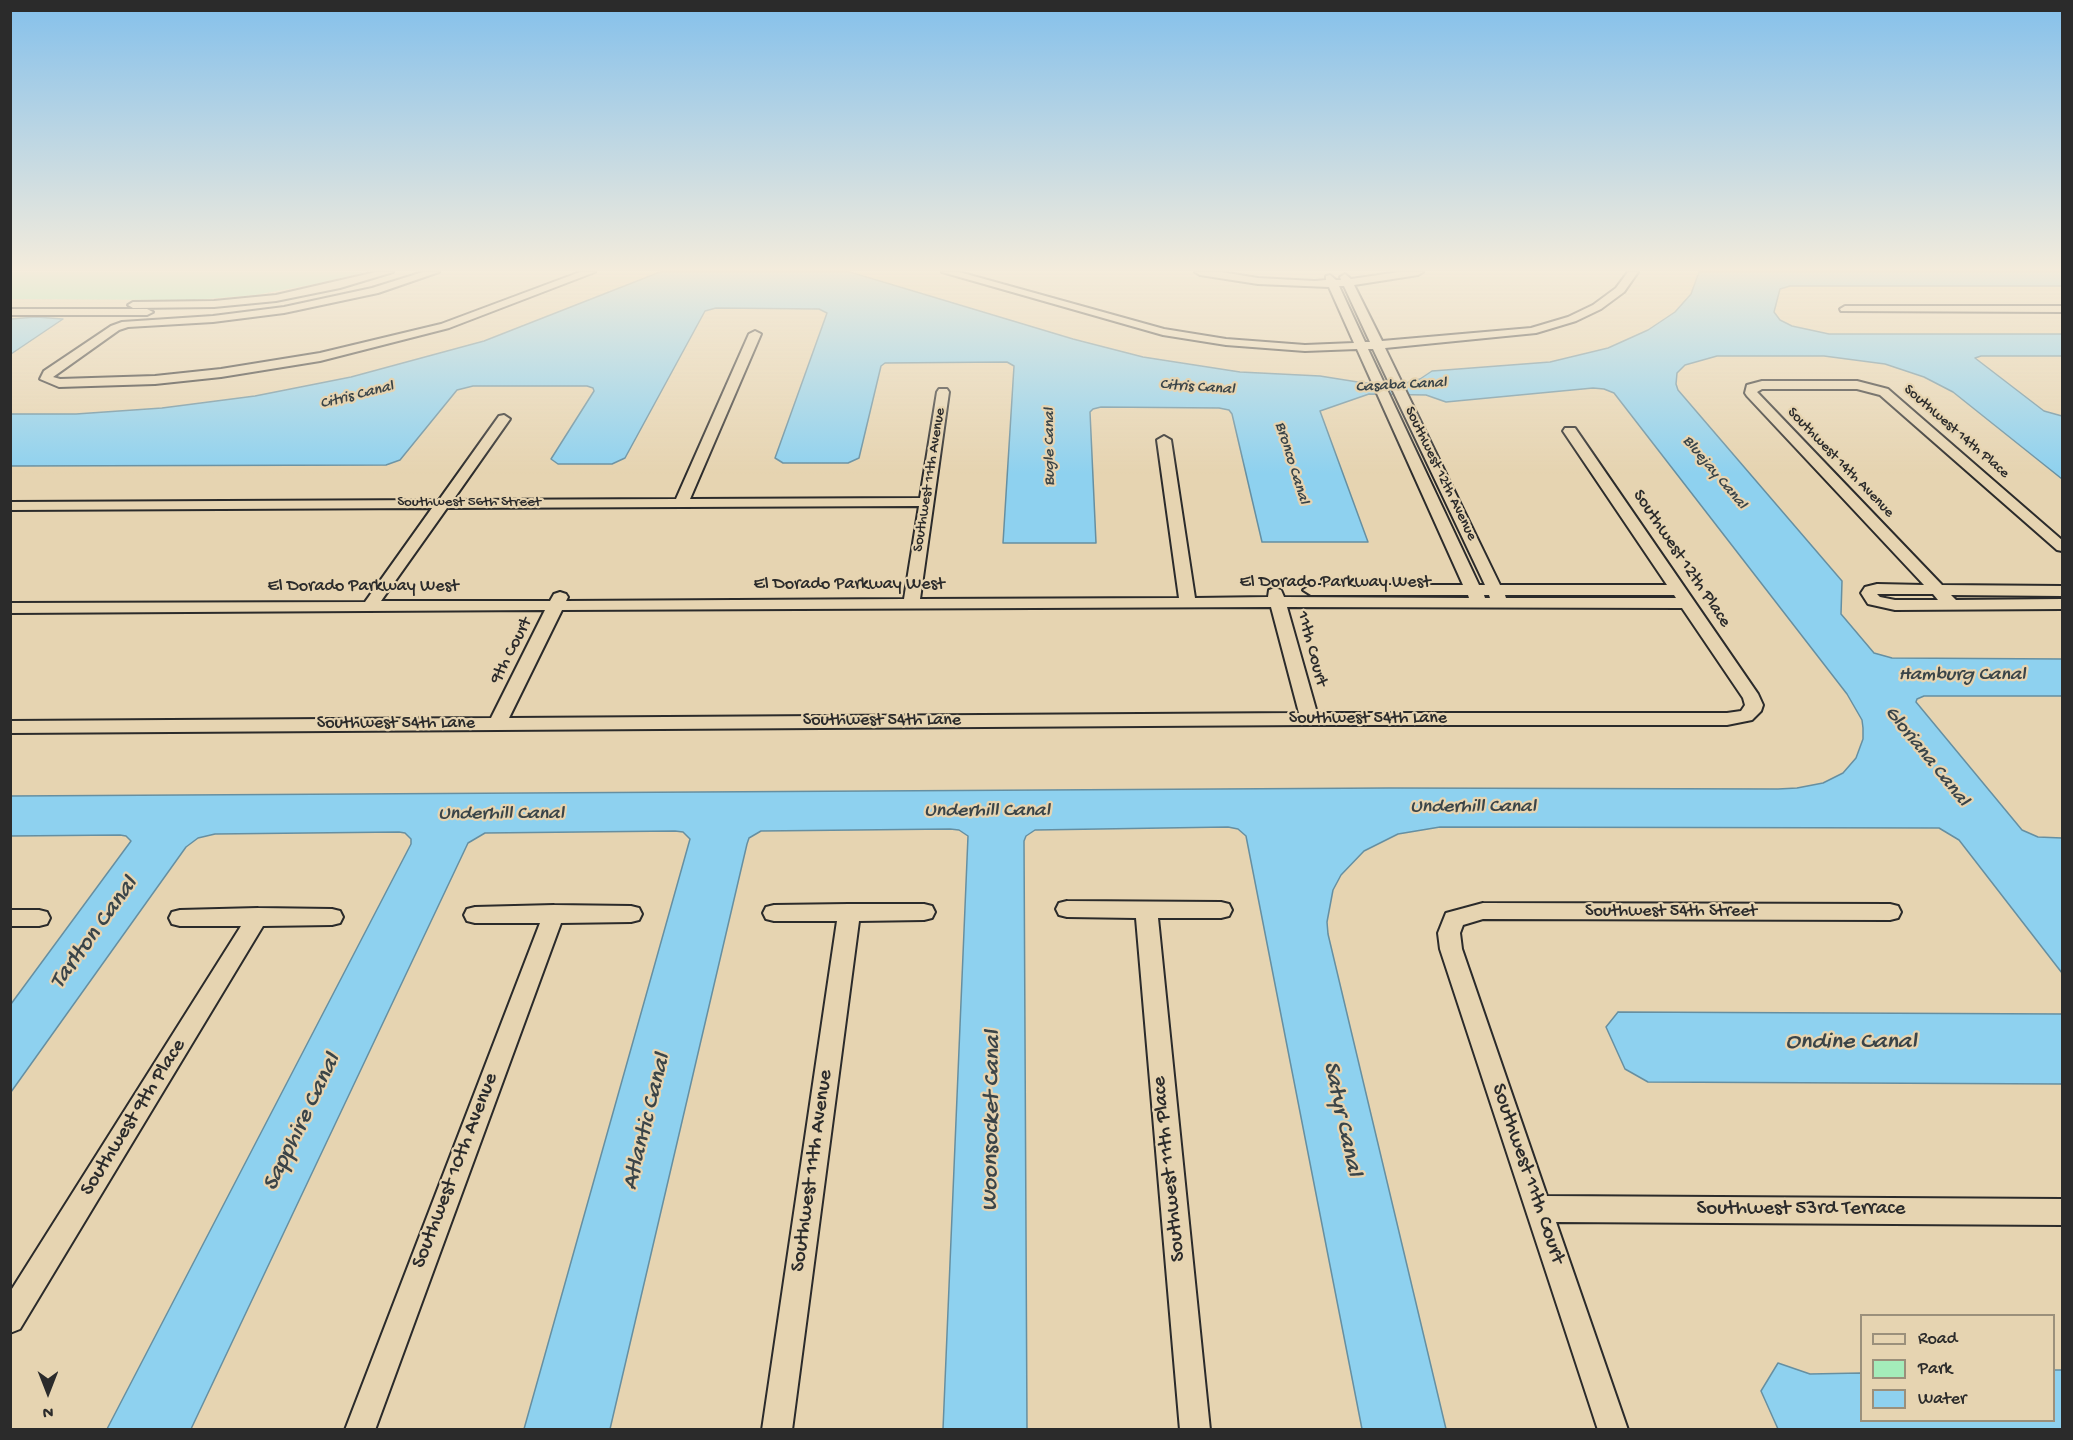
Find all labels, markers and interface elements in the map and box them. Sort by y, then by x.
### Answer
water label: Casaba Canal [1355,374,1447,398]
water label: Citris Canal [1159,376,1235,400]
water label: Citris Canal [318,378,396,414]
street label: Southwest 14th Place [1899,381,2013,483]
street label: Southwest 12th Avenue [1400,404,1480,544]
street label: Southwest 14th Avenue [1783,404,1897,522]
street label: Southwest 11th Avenue [910,407,950,553]
water label: Bugle Canal [1041,408,1061,486]
water label: Bronco Canal [1269,420,1313,506]
water label: Bluejay Canal [1678,432,1750,514]
street label: Southwest 12th Place [1627,486,1735,632]
street label: Southwest 56th Street [397,494,541,512]
street label: El Dorado Parkway West [1240,572,1430,594]
street label: El Dorado Parkway West [754,574,944,596]
street label: El Dorado Parkway West [268,576,458,598]
street label: 11th Court [1291,609,1331,689]
street label: 9th Court [486,614,538,688]
water label: Hamburg Canal [1899,664,2025,688]
water label: Gloriana Canal [1878,702,1974,812]
street label: Southwest 54th Lane [1289,708,1447,730]
street label: Southwest 54th Lane [803,710,961,732]
street label: Southwest 54th Lane [317,713,475,735]
water label: Underhill Canal [1410,796,1536,820]
water label: Underhill Canal [924,800,1050,824]
water label: Underhill Canal [438,803,564,827]
water label: Tarlton Canal [45,872,145,996]
street label: Southwest 54th Street [1585,901,1757,923]
water label: Ondine Canal [1786,1029,1916,1057]
water label: Woonsocket Canal [977,1030,1009,1212]
street label: Southwest 9th Place [76,1035,192,1201]
water label: Sapphire Canal [257,1050,349,1196]
water label: Atlantic Canal [617,1051,679,1193]
water label: Satyr Canal [1315,1059,1367,1179]
street label: Southwest 11th Avenue [786,1068,840,1274]
street label: Southwest 10th Avenue [407,1070,505,1272]
street label: Southwest 11th Place [1148,1075,1192,1263]
street label: Southwest 11th Court [1484,1081,1570,1267]
street label: Southwest 53rd Terrace [1697,1197,1905,1223]
legend [1860,1314,2055,1422]
text: Road [1918,1329,1957,1350]
text: Park [1918,1359,1952,1380]
north arrow [18,1362,78,1422]
text: Water [1918,1389,1966,1410]
text: N [43,1401,53,1420]

